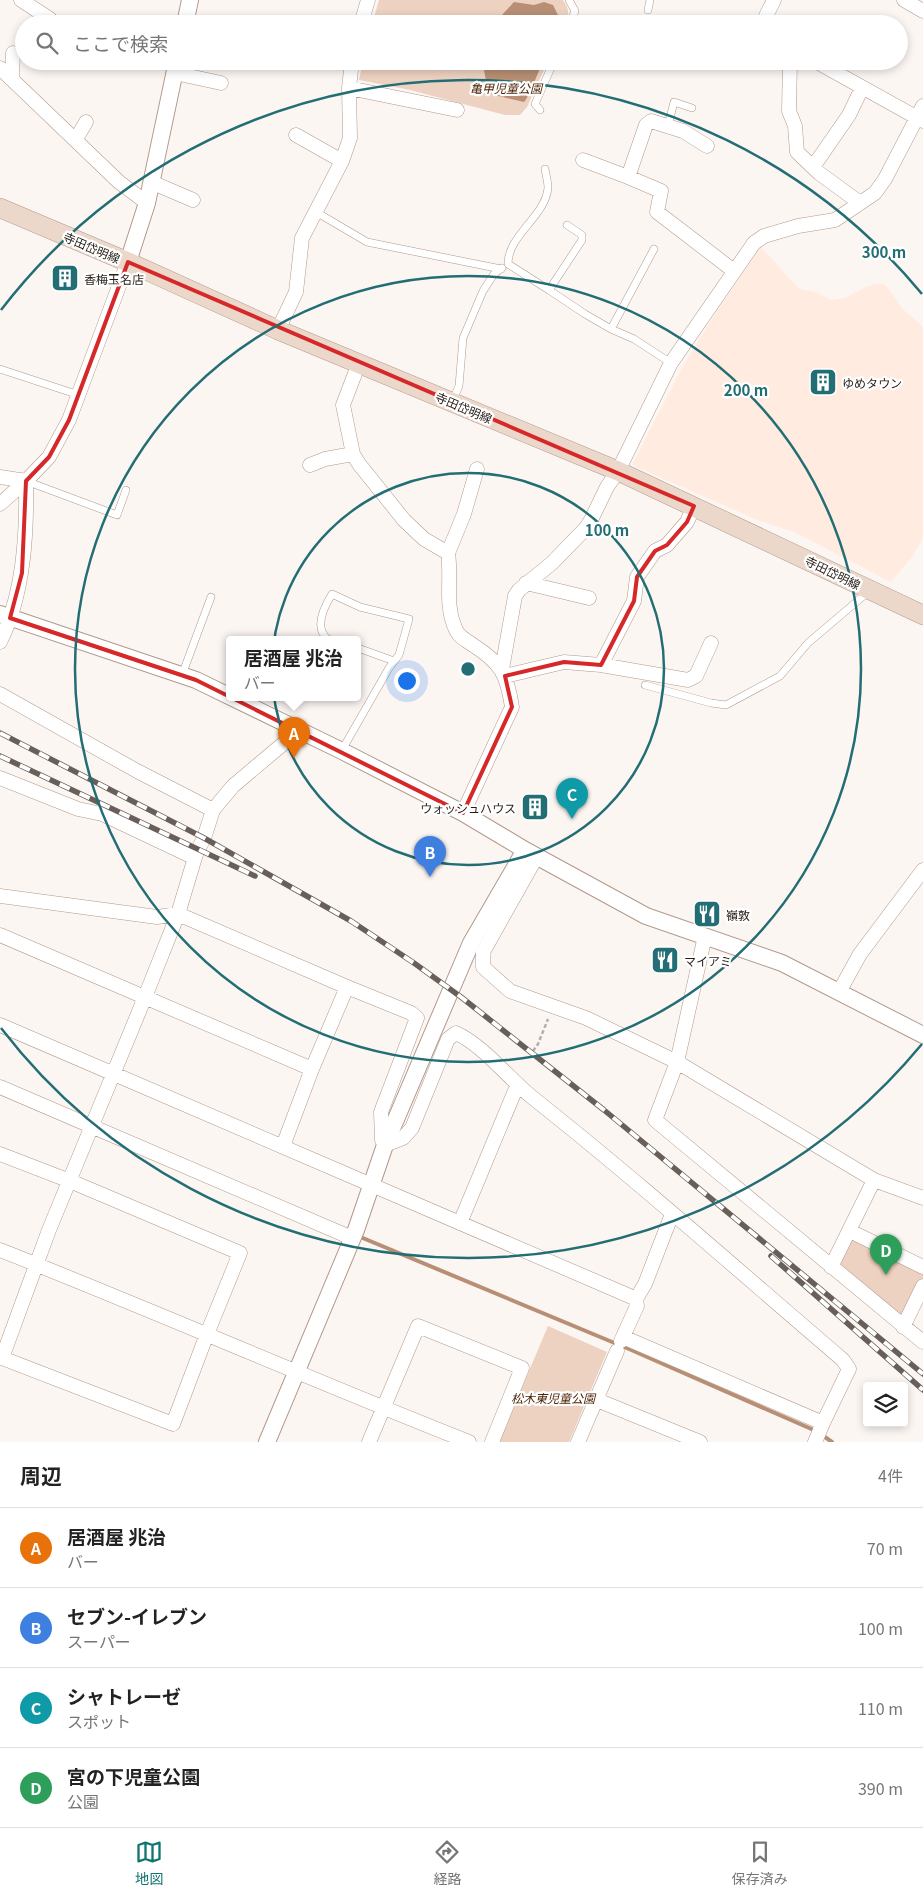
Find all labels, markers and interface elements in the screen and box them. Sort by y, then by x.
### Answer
search box [15,15,908,70]
icon: search [33,29,61,57]
text: ここで検索 [73,29,168,56]
park label: 亀甲児童公園 [470,79,544,96]
street label: 寺田岱明線 [61,227,123,267]
text: 300 m [862,241,906,262]
building icon: 香梅玉名店 [50,263,80,293]
place label: 香梅玉名店 [84,270,144,287]
building icon: ゆめタウン [808,367,838,397]
place label: ゆめタウン [842,374,902,391]
text: 200 m [724,379,768,400]
street label: 寺田岱明線 [433,387,495,427]
text: 100 m [585,519,629,540]
street label: 寺田岱明線 [802,551,864,593]
popup [226,636,361,701]
text: 居酒屋 兆治 [244,643,343,670]
centre of rings [459,660,477,678]
your location [394,668,420,694]
text: バー [244,670,276,694]
pin: A [278,717,310,758]
pin: C [556,778,588,819]
building icon: ウォッシュハウス [520,792,550,822]
place label: ウォッシュハウス [420,799,516,816]
pin: B [414,836,446,877]
restaurant icon: 嶺敦 [692,899,722,929]
place label: 嶺敦 [726,906,750,923]
restaurant icon: マイアミ [650,945,680,975]
place label: マイアミ [684,952,732,969]
pin: D [870,1234,902,1275]
map controls [863,1382,908,1427]
button: layers [863,1382,908,1427]
park label: 松木東児童公園 [511,1389,597,1406]
text: 周辺 [20,1460,62,1490]
text: 4件 [878,1463,903,1487]
text: 居酒屋 兆治 [67,1522,166,1549]
text: A [31,1536,41,1560]
text: 70 m [867,1536,903,1560]
text: バー [67,1549,99,1573]
text: セブン-イレブン [67,1602,207,1629]
text: B [31,1616,41,1640]
text: 100 m [858,1616,903,1640]
text: スーパー [67,1629,131,1653]
text: シャトレーゼ [67,1682,181,1709]
text: C [31,1696,41,1720]
text: 110 m [858,1696,903,1720]
text: スポット [67,1709,131,1733]
text: 宮の下児童公園 [67,1762,200,1789]
text: D [30,1776,42,1800]
text: 390 m [858,1776,903,1800]
text: 公園 [67,1789,99,1813]
tab: 地図 [135,1838,163,1888]
tab: 経路 [433,1838,461,1888]
tab: 保存済み [732,1838,788,1888]

